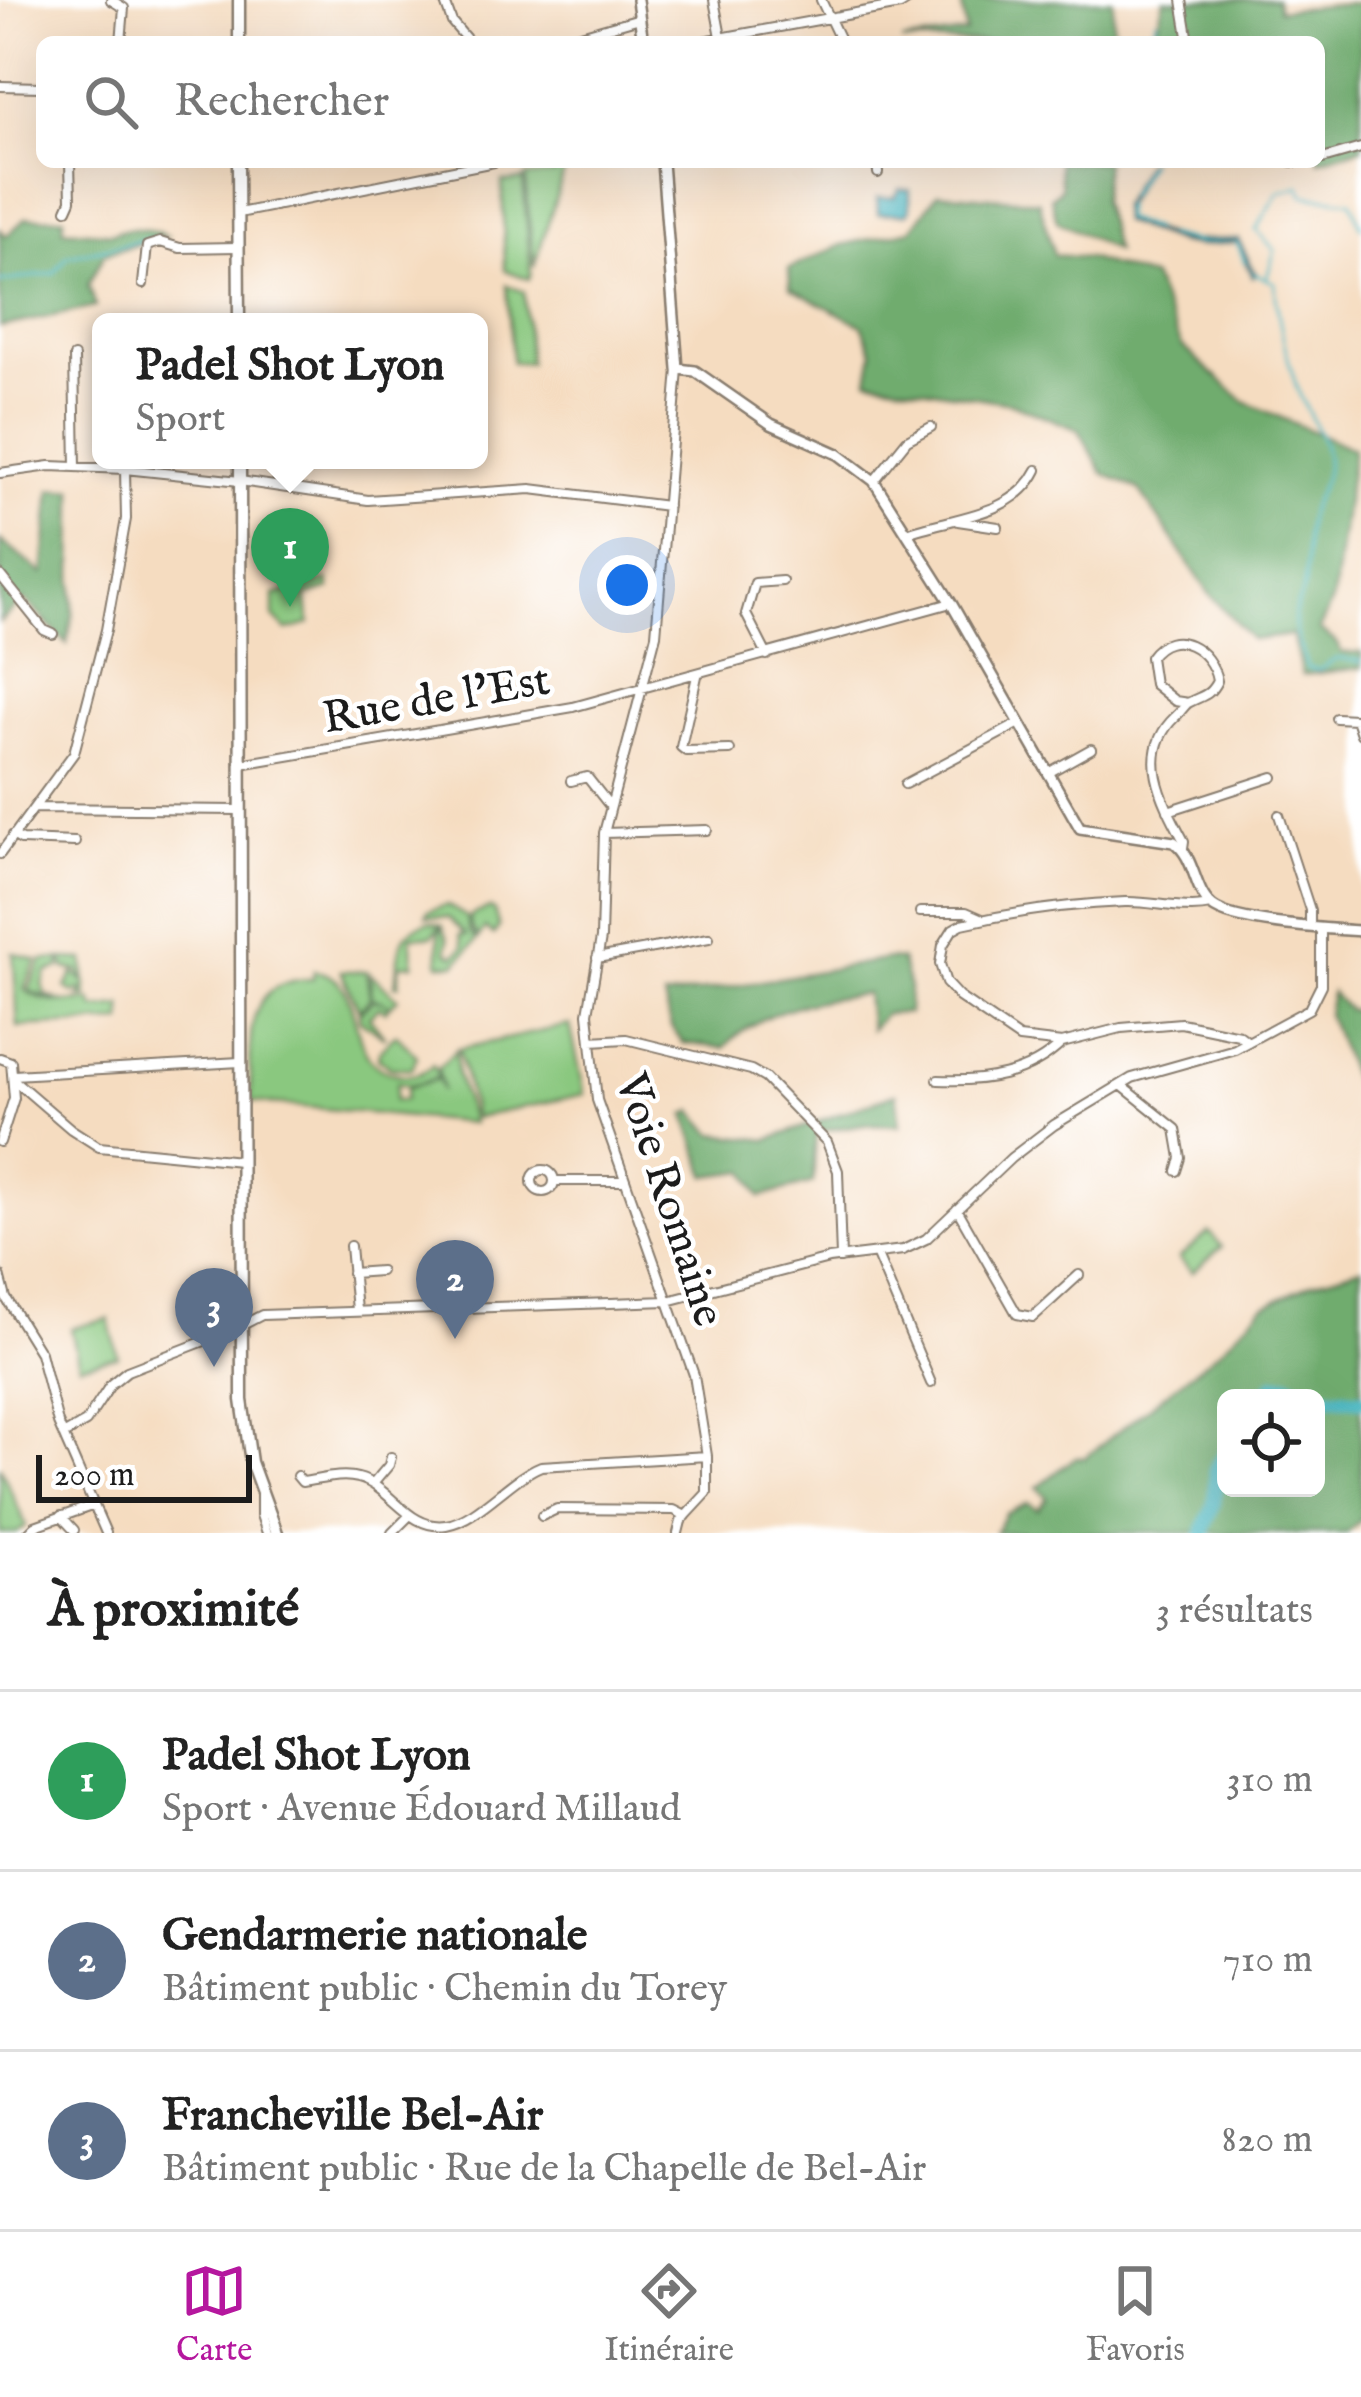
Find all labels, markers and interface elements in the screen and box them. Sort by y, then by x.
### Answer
search box [36,36,1325,168]
icon: search [78,69,144,135]
text: Rechercher [174,74,389,131]
popup [92,313,488,469]
text: Padel Shot Lyon [136,338,444,395]
text: Sport [136,395,225,444]
pin: 1 [251,508,329,607]
your location [597,555,657,615]
street label: Rue de l'Est [319,652,555,748]
street label: Voie Romaine [601,1065,736,1334]
pin: 2 [416,1240,494,1339]
pin: 3 [175,1268,253,1367]
map controls [1217,1389,1325,1497]
button: locate [1217,1389,1325,1497]
scale bar [36,1449,252,1502]
text: 200 m [54,1455,135,1497]
text: À proximité [48,1579,299,1644]
text: 3 résultats [1156,1587,1313,1636]
text: Padel Shot Lyon [162,1728,471,1785]
text: 1 [80,1756,94,1805]
text: 310 m [1226,1756,1313,1805]
text: Sport · Avenue Édouard Millaud [162,1785,681,1834]
text: Gendarmerie nationale [162,1908,587,1965]
text: 2 [78,1936,96,1985]
text: 710 m [1223,1936,1313,1985]
text: Bâtiment public · Chemin du Torey [162,1965,727,2014]
text: Francheville Bel-Air [162,2088,543,2145]
text: 3 [80,2116,94,2165]
text: 820 m [1222,2116,1313,2165]
text: Bâtiment public · Rue de la Chapelle de Bel-Air [162,2145,926,2194]
tab: Carte [176,2258,253,2372]
tab: Itinéraire [605,2258,734,2372]
tab: Favoris [1086,2258,1185,2372]

